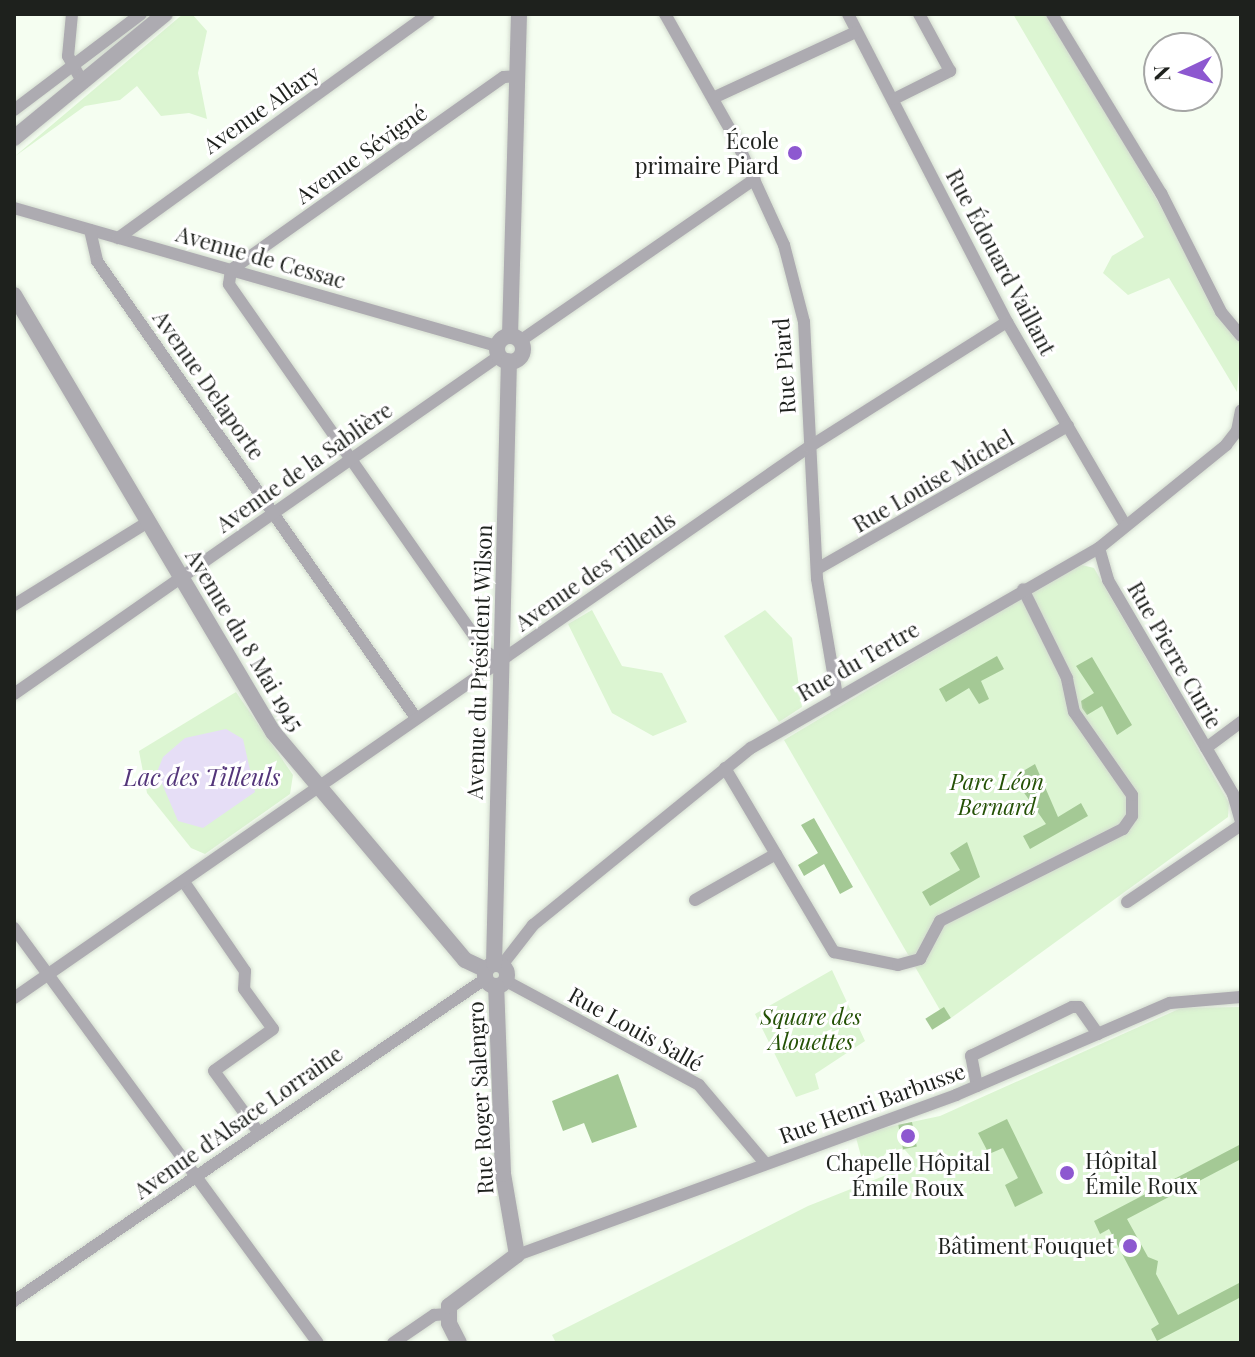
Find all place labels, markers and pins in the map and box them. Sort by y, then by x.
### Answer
place label: École primaire Piard [635,127,779,178]
marker: École primaire Piard [786,144,804,162]
marker: Chapelle Hôpital Émile Roux [899,1127,917,1145]
place label: Hôpital Émile Roux [1085,1147,1198,1198]
place label: Chapelle Hôpital Émile Roux [826,1149,990,1200]
marker: Hôpital Émile Roux [1056,1162,1078,1184]
place label: Bâtiment Fouquet [937,1233,1114,1259]
marker: Bâtiment Fouquet [1121,1237,1139,1255]

